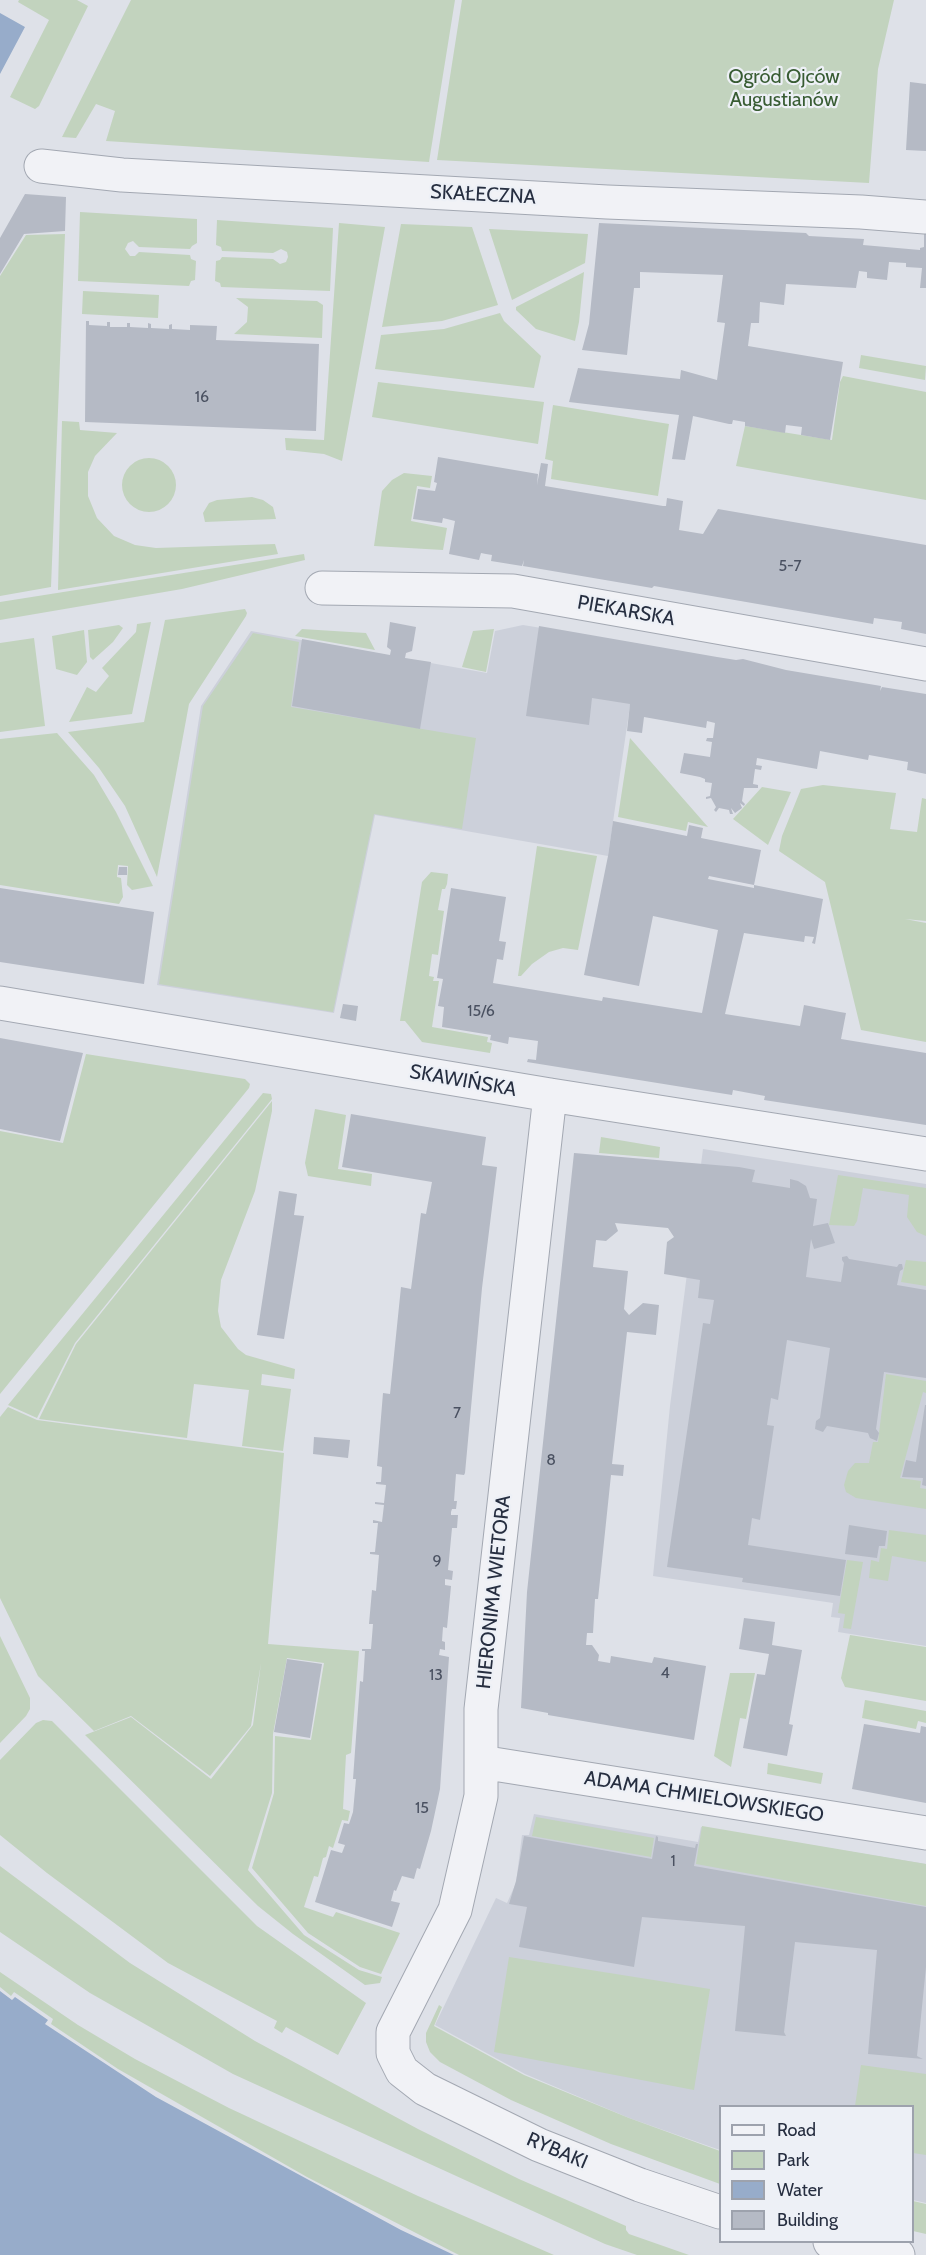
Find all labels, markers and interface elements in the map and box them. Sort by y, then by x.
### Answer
park label: Ogród Ojców Augustianów [728,65,840,112]
street label: SKAŁECZNA [429,180,537,210]
house number: 16 [195,387,209,407]
house number: 5-7 [778,556,802,576]
street label: PIEKARSKA [575,591,677,631]
house number: 15/6 [467,1001,495,1021]
street label: SKAWIŃSKA [408,1060,518,1102]
house number: 7 [453,1403,461,1423]
house number: 8 [546,1450,556,1470]
street label: HIERONIMA WIETORA [472,1494,516,1690]
house number: 9 [432,1551,442,1571]
house number: 4 [660,1663,670,1683]
house number: 13 [429,1665,443,1685]
street label: ADAMA CHMIELOWSKIEGO [583,1766,825,1828]
house number: 15 [415,1798,429,1818]
house number: 1 [670,1851,676,1871]
legend [719,2105,914,2243]
text: Road [777,2119,816,2141]
street label: RYBAKI [523,2127,591,2175]
text: Park [777,2149,809,2171]
text: Water [777,2179,823,2201]
text: Building [777,2209,838,2231]

